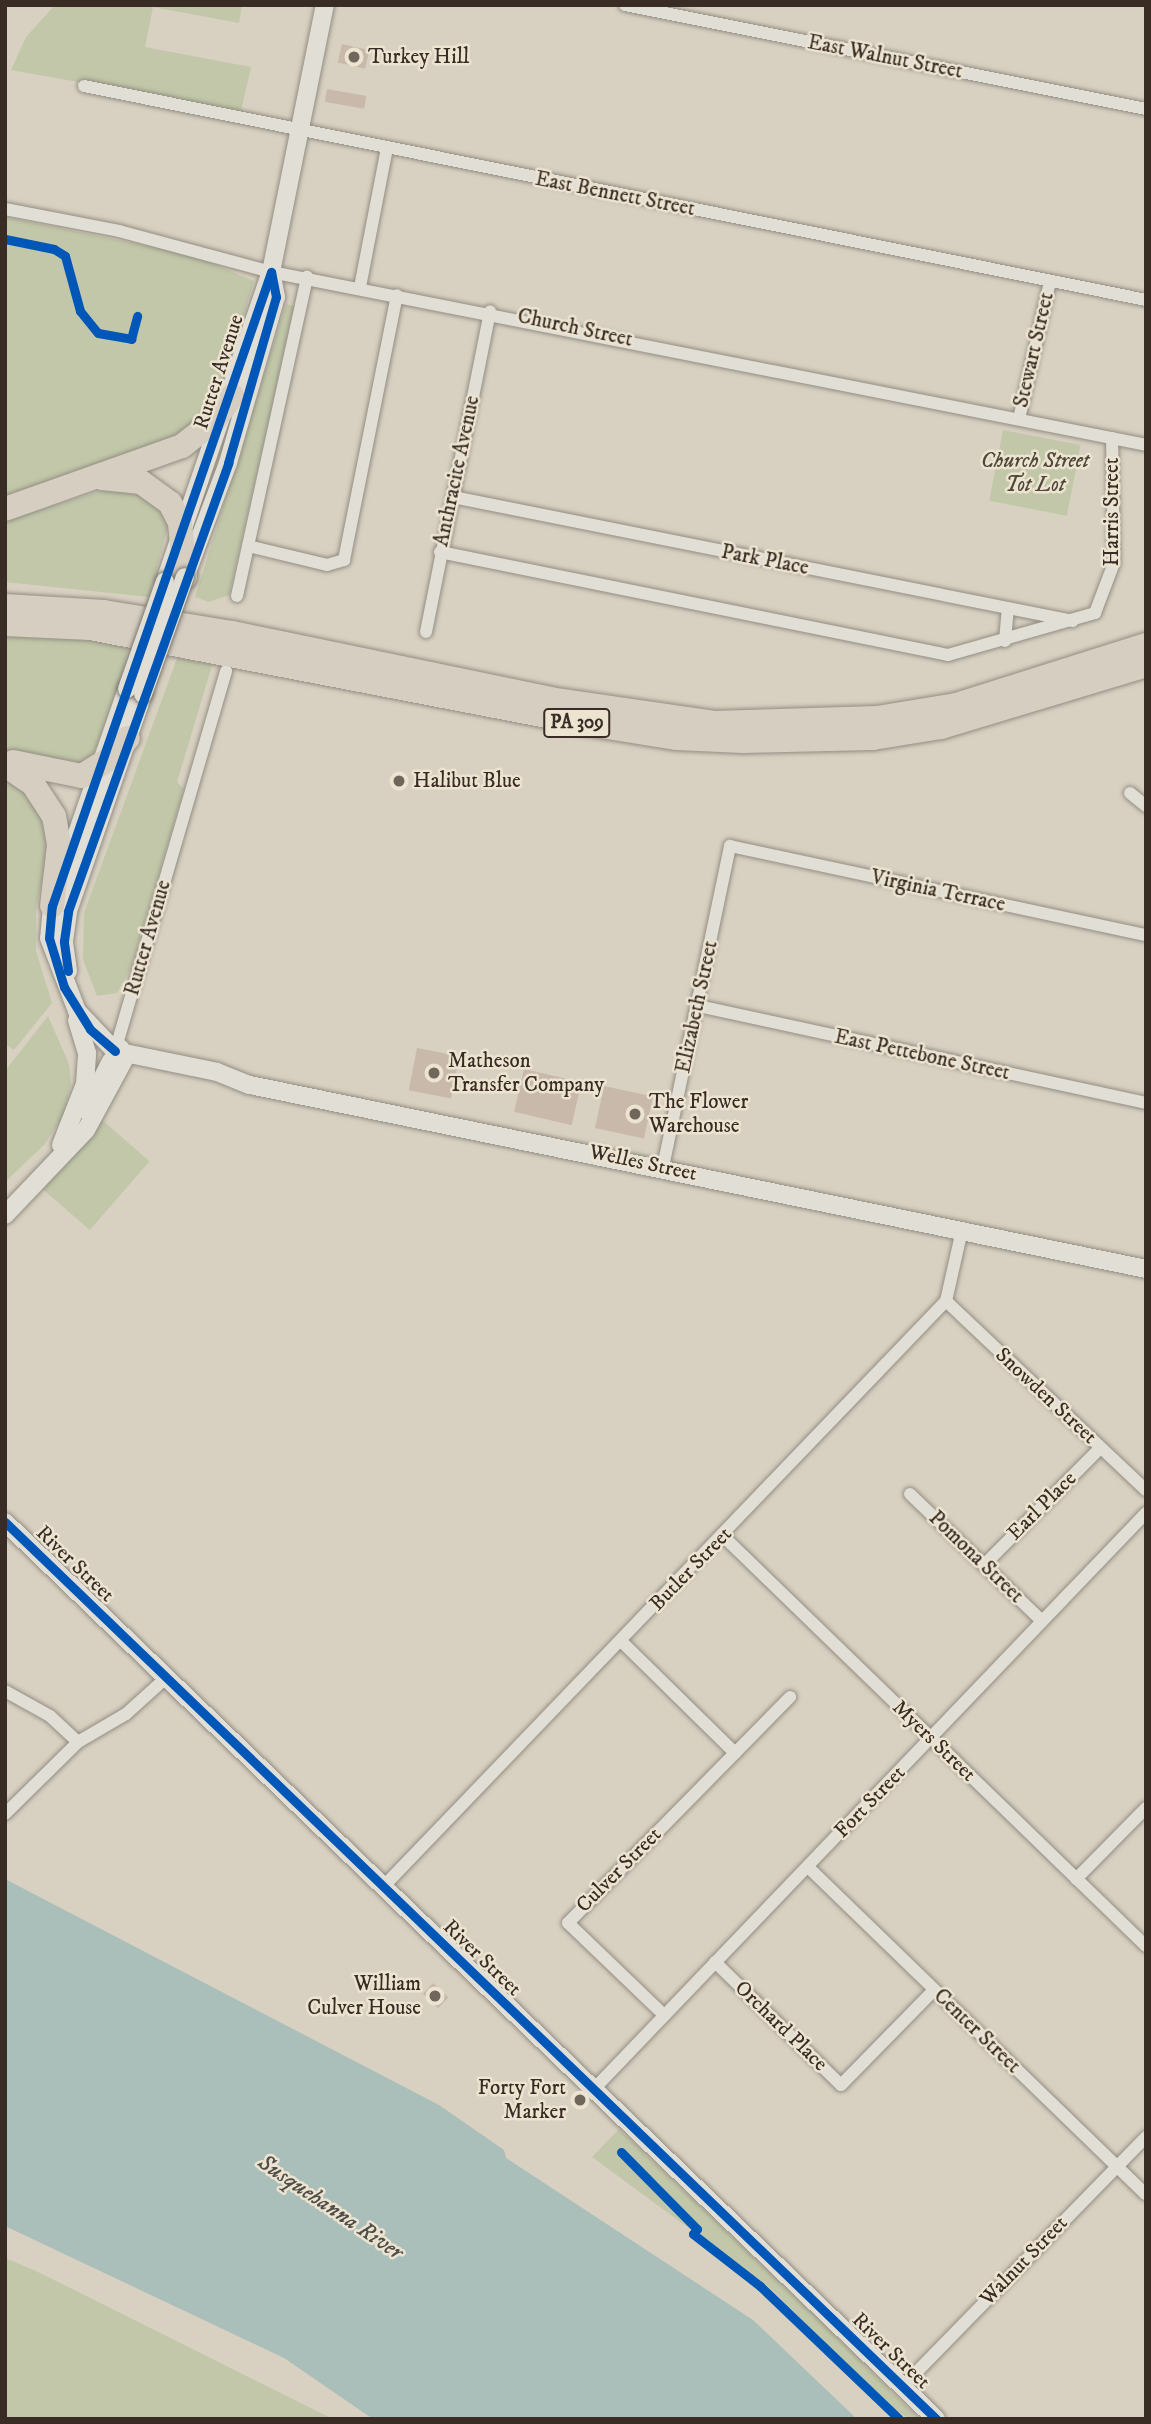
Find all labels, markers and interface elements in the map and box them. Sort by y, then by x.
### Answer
street label: East Walnut Street [805,30,965,84]
place label: Turkey Hill [368,44,469,70]
marker: Turkey Hill [346,49,362,65]
street label: East Bennett Street [533,166,697,222]
street label: Stewart Street [1009,290,1059,410]
street label: Church Street [515,304,635,352]
street label: Rutter Avenue [189,311,249,433]
street label: Anthracite Avenue [429,393,485,549]
park label: Church Street Tot Lot [981,448,1089,498]
street label: Harris Street [1099,458,1125,566]
street label: Park Place [719,539,811,581]
road number: PA 309 [542,708,612,738]
place label: Halibut Blue [413,768,521,794]
marker: Halibut Blue [391,773,407,789]
street label: Virginia Terrace [869,864,1007,918]
street label: Rutter Avenue [119,877,177,999]
street label: Elizabeth Street [671,938,723,1076]
street label: East Pettebone Street [832,1024,1012,1086]
place label: Matheson Transfer Company [448,1048,604,1098]
marker: Matheson Transfer Company [426,1065,442,1081]
place label: The Flower Warehouse [649,1089,748,1139]
marker: The Flower Warehouse [627,1106,643,1122]
street label: Welles Street [587,1139,699,1187]
street label: Snowden Street [990,1343,1102,1449]
street label: Earl Place [1002,1466,1082,1546]
street label: Pomona Street [923,1506,1029,1608]
street label: River Street [31,1520,119,1608]
street label: Butler Street [645,1522,737,1616]
street label: Myers Street [887,1695,981,1787]
street label: Fort Street [829,1761,911,1843]
street label: Culver Street [571,1822,667,1918]
street label: River Street [438,1914,526,2002]
place label: William Culver House [307,1971,421,2021]
street label: Orchard Place [729,1975,833,2077]
street label: Center Street [928,1983,1026,2079]
marker: William Culver House [427,1988,443,2004]
place label: Forty Fort Marker [478,2075,566,2125]
marker: Forty Fort Marker [572,2092,588,2108]
water label: Susquehanna River [252,2149,408,2267]
street label: Walnut Street [975,2211,1073,2311]
street label: River Street [847,2307,935,2395]

